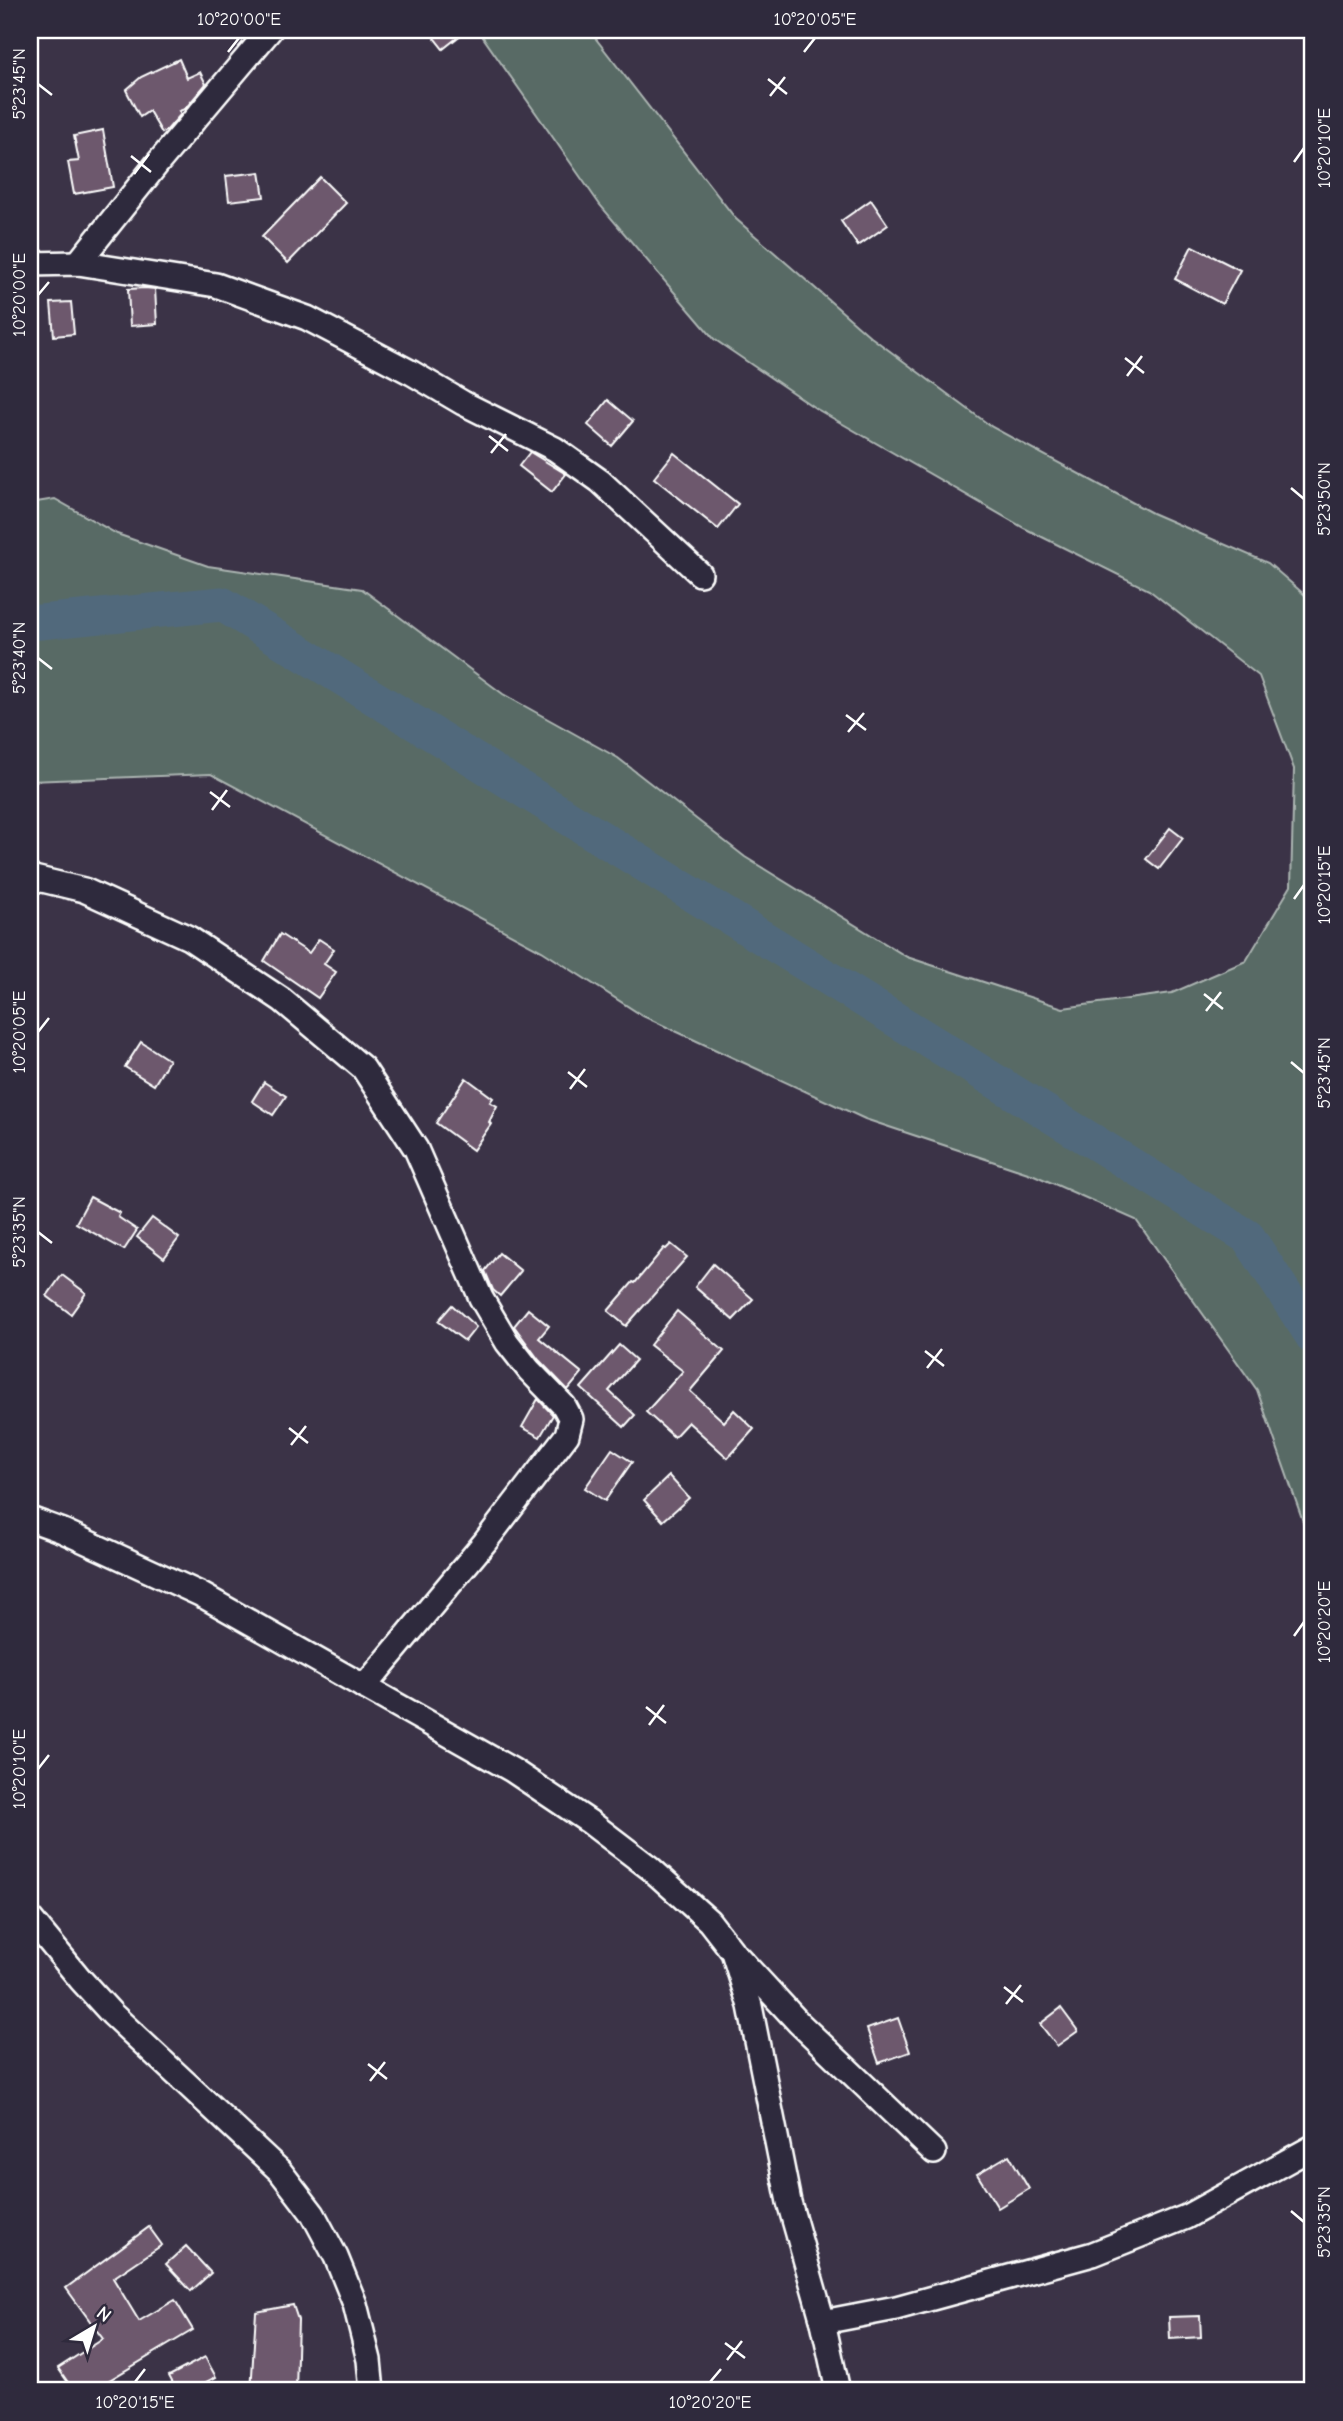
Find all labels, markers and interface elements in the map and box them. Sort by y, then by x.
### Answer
text: 10°20'00"E [197,9,281,30]
text: 10°20'05"E [774,9,857,30]
text: 5°23'45"N [9,48,30,120]
text: 10°20'10"E [1314,108,1335,188]
text: 10°20'00"E [9,253,30,337]
text: 5°23'50"N [1314,462,1335,536]
text: 5°23'40"N [9,622,30,694]
text: 10°20'15"E [1314,845,1335,925]
text: 10°20'05"E [9,990,30,1073]
text: 5°23'45"N [1314,1037,1335,1109]
text: 5°23'35"N [9,1196,30,1268]
text: 10°20'20"E [1314,1581,1335,1663]
text: 10°20'10"E [9,1729,30,1809]
text: 5°23'35"N [1314,2186,1335,2258]
north arrow [60,2292,130,2362]
text: N [92,2302,116,2327]
text: 10°20'15"E [95,2392,175,2413]
text: 10°20'20"E [669,2392,751,2413]

